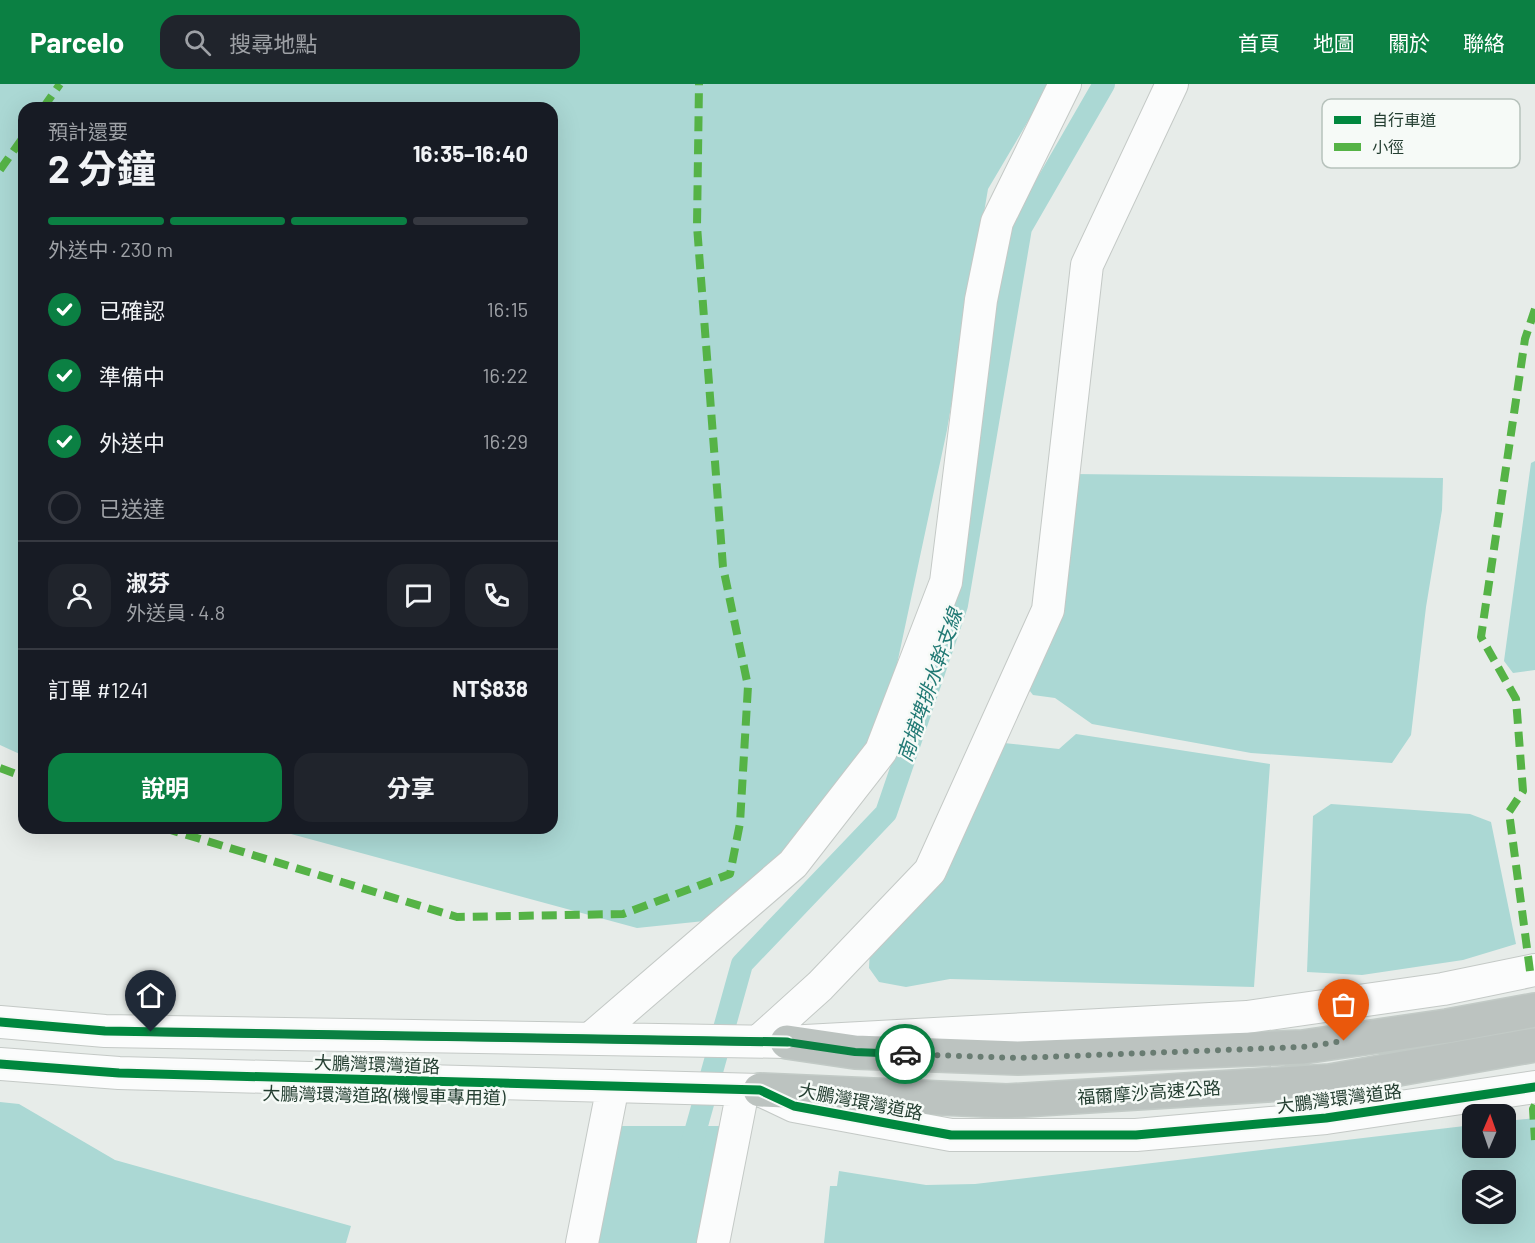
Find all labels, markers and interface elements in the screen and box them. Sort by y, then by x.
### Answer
search box [160,15,580,69]
text: Parcelo [30,25,124,59]
icon: search [181,26,214,59]
text: 搜尋地點 [229,30,317,56]
text: 首頁 [1238,30,1280,55]
text: 地圖 [1313,30,1355,55]
text: 關於 [1388,30,1430,55]
text: 聯絡 [1463,30,1505,55]
legend [1322,99,1520,168]
text: 自行車道 [1372,110,1436,129]
text: 預計還要 [48,119,128,143]
text: 小徑 [1372,137,1404,156]
text: 16:35–16:40 [413,140,528,166]
text: 2 分鐘 [48,144,156,191]
text: 外送中 · 230 m [48,237,173,261]
icon: check [48,293,81,326]
text: 已確認 [99,297,165,323]
text: 16:15 [487,297,528,321]
icon: check [48,359,81,392]
text: 準備中 [99,363,165,389]
text: 16:22 [482,363,528,387]
icon: check [48,425,81,458]
text: 外送中 [99,429,165,455]
text: 16:29 [483,429,528,453]
text: 已送達 [99,495,165,521]
button: person [48,564,111,627]
button: chat [387,564,450,627]
button: phone [465,564,528,627]
text: 淑芬 [126,569,170,595]
text: 外送員 · 4.8 [126,600,225,624]
water label: 南埔埤排水幹支線 [892,604,967,765]
text: NT$838 [452,675,528,701]
text: 訂單 #1241 [48,676,148,702]
button: 說明 [48,753,282,822]
button: 分享 [294,753,528,822]
pin [125,970,176,1032]
icon: home [134,979,167,1012]
pin [1318,979,1369,1041]
icon: bag [1327,988,1360,1021]
courier [875,1024,935,1084]
icon: car [889,1038,922,1071]
street label: 大鵬灣環灣道路 [314,1051,440,1077]
street label: 福爾摩沙高速公路 [1076,1076,1222,1108]
street label: 大鵬灣環灣道路 [797,1078,925,1124]
street label: 大鵬灣環灣道路 [1275,1079,1403,1117]
street label: 大鵬灣環灣道路(機慢車專用道) [262,1082,506,1108]
north arrow [1462,1104,1516,1158]
map controls [1462,1104,1516,1224]
button: layers [1462,1170,1516,1224]

